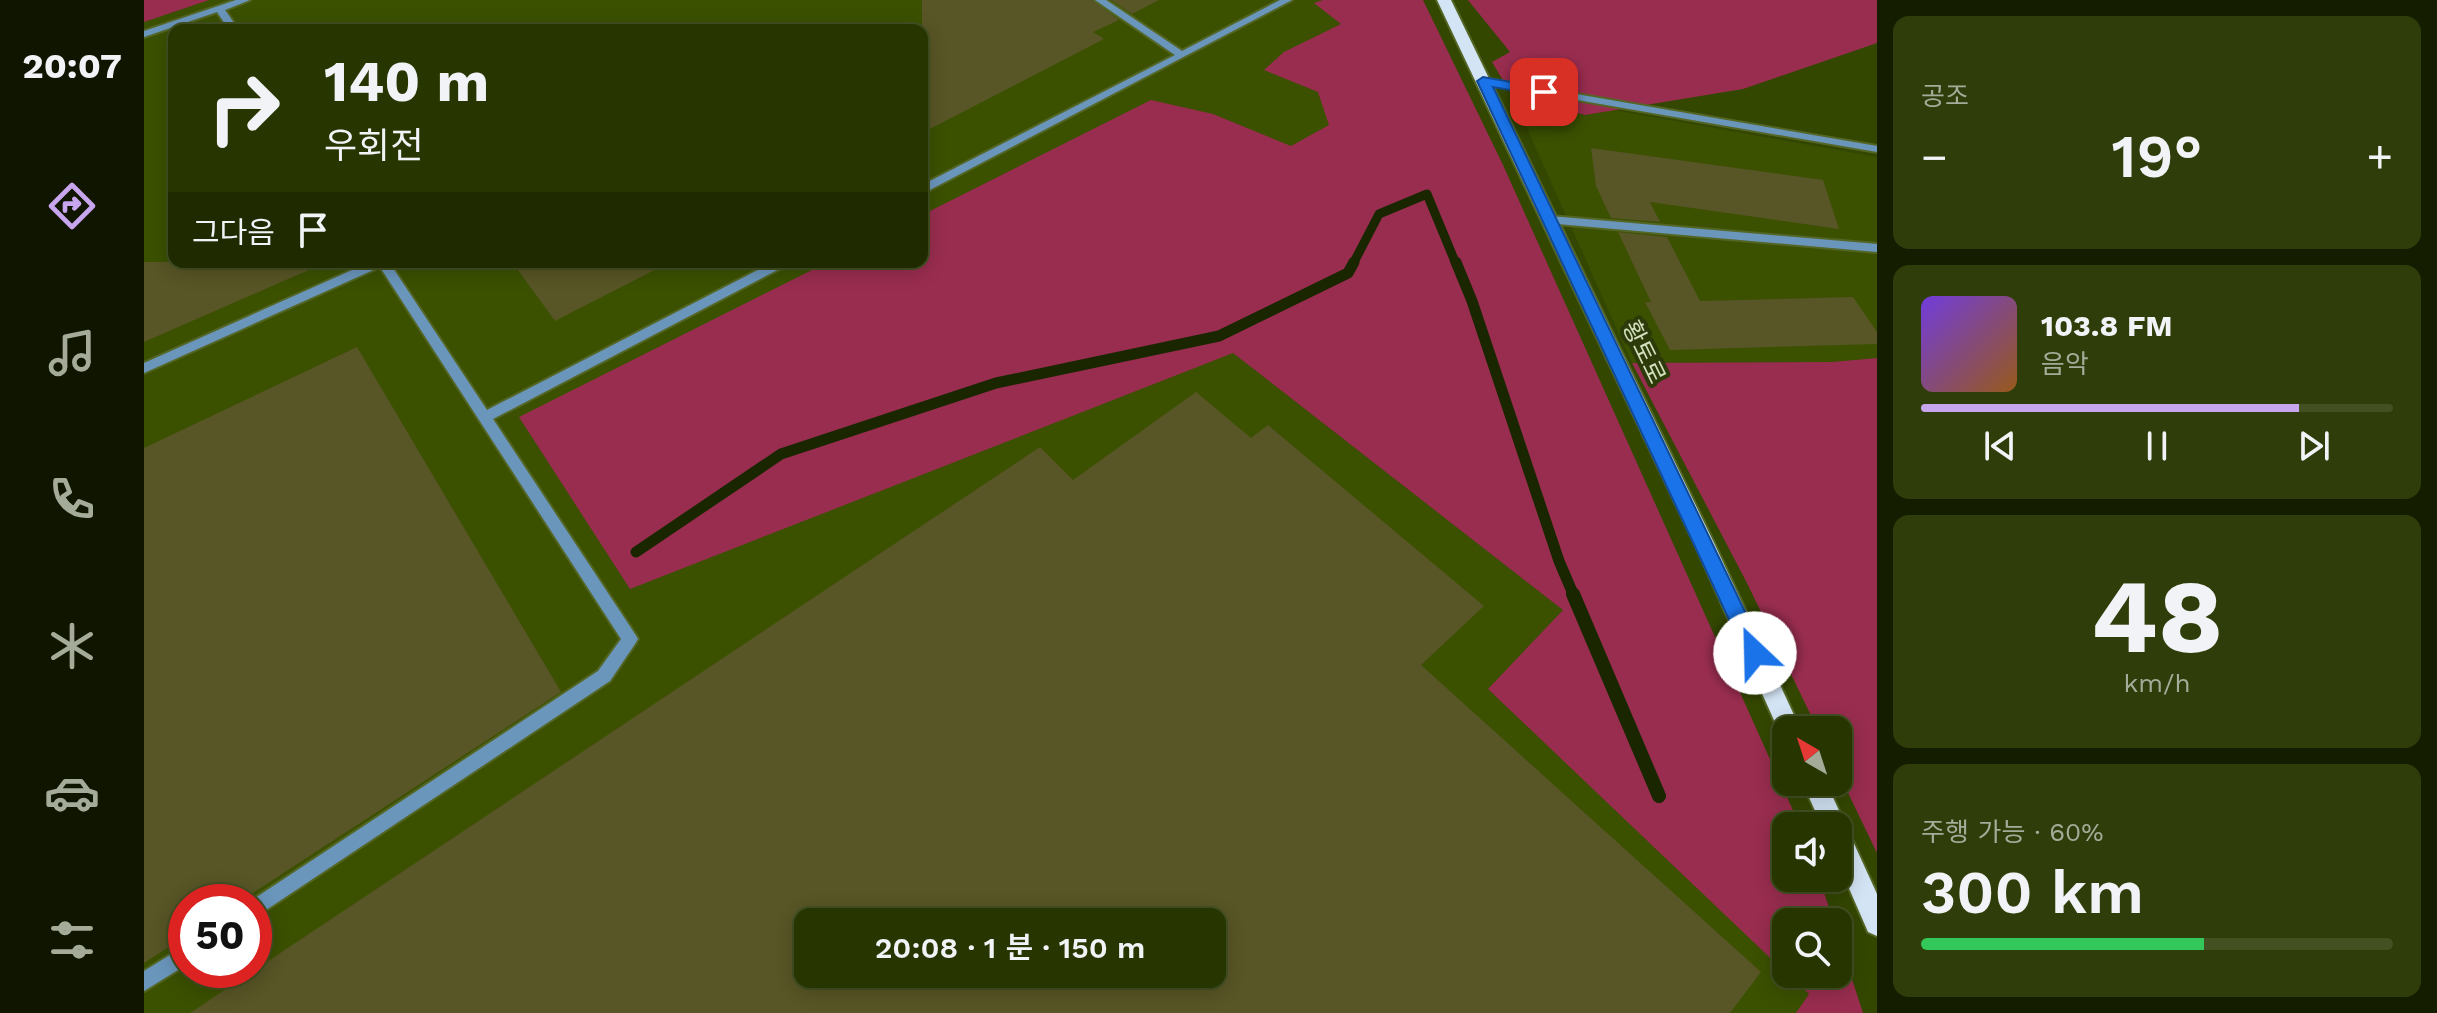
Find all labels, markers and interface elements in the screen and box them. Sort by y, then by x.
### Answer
text: 20:07 [22,45,122,87]
text: 140 m [324,49,489,115]
icon: right [192,56,296,160]
pin [1510,58,1578,126]
icon: arrive [1522,70,1566,114]
text: 공조 [1921,81,1969,111]
text: 19° [2112,121,2202,192]
text: 우회전 [324,125,423,167]
text: − [1921,131,1948,183]
text: + [2366,131,2393,183]
icon: directions [44,178,100,234]
icon: arrive [291,208,335,252]
text: 그다음 [192,215,275,250]
text: 103.8 FM [2041,308,2173,343]
street label: 황토로 [1617,316,1671,388]
icon: music [44,325,100,381]
text: 음악 [2041,349,2089,379]
icon: previous [1978,424,2022,468]
icon: pause [2135,424,2179,468]
icon: next [2292,424,2336,468]
icon: phone [44,471,100,527]
text: 48 [2091,555,2223,677]
position arrow [1713,611,1797,695]
icon: climate [44,618,100,674]
text: km/h [2124,668,2190,698]
north arrow [1772,716,1852,796]
map controls [1772,716,1852,988]
icon: car [44,765,100,821]
button: sound [1772,812,1852,892]
text: 주행 가능 · 60% [1921,817,2103,847]
text: 300 km [1921,857,2144,928]
speed limit sign: 50 [168,884,272,988]
button: search [1772,908,1852,988]
icon: filters [44,912,100,968]
text: 20:08 · 1 분 · 150 m [875,930,1145,965]

